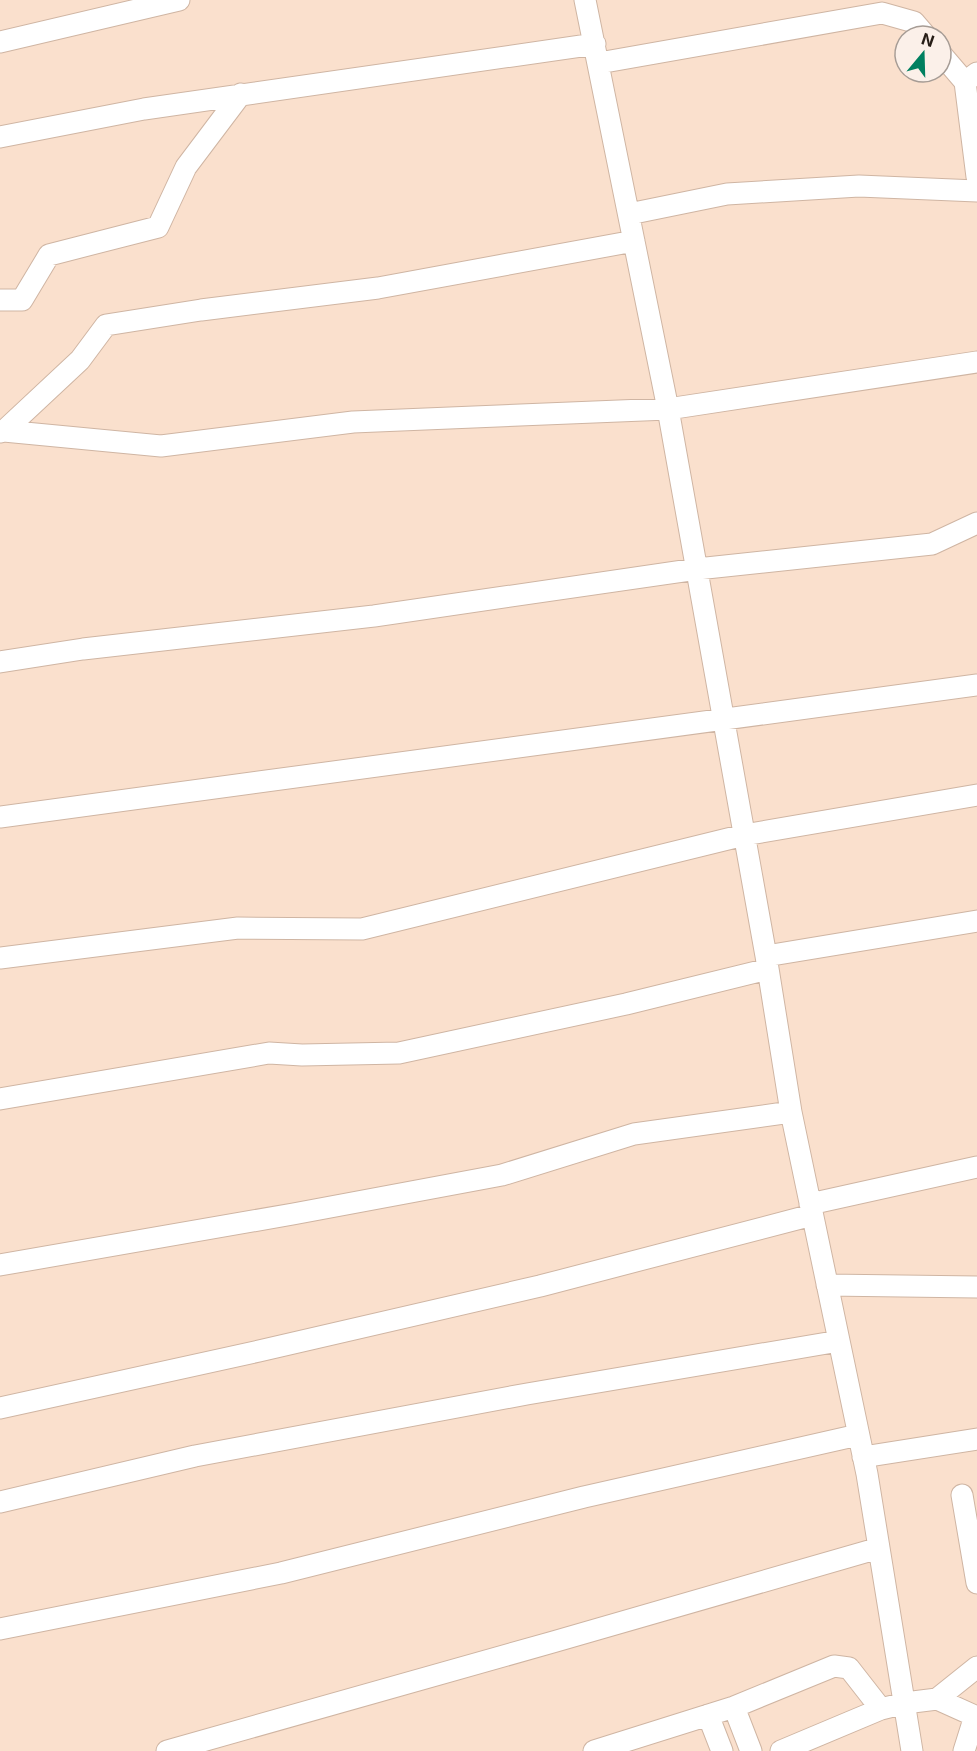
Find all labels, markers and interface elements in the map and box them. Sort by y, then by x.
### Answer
north arrow [893,24,953,84]
text: N [919,28,937,51]

